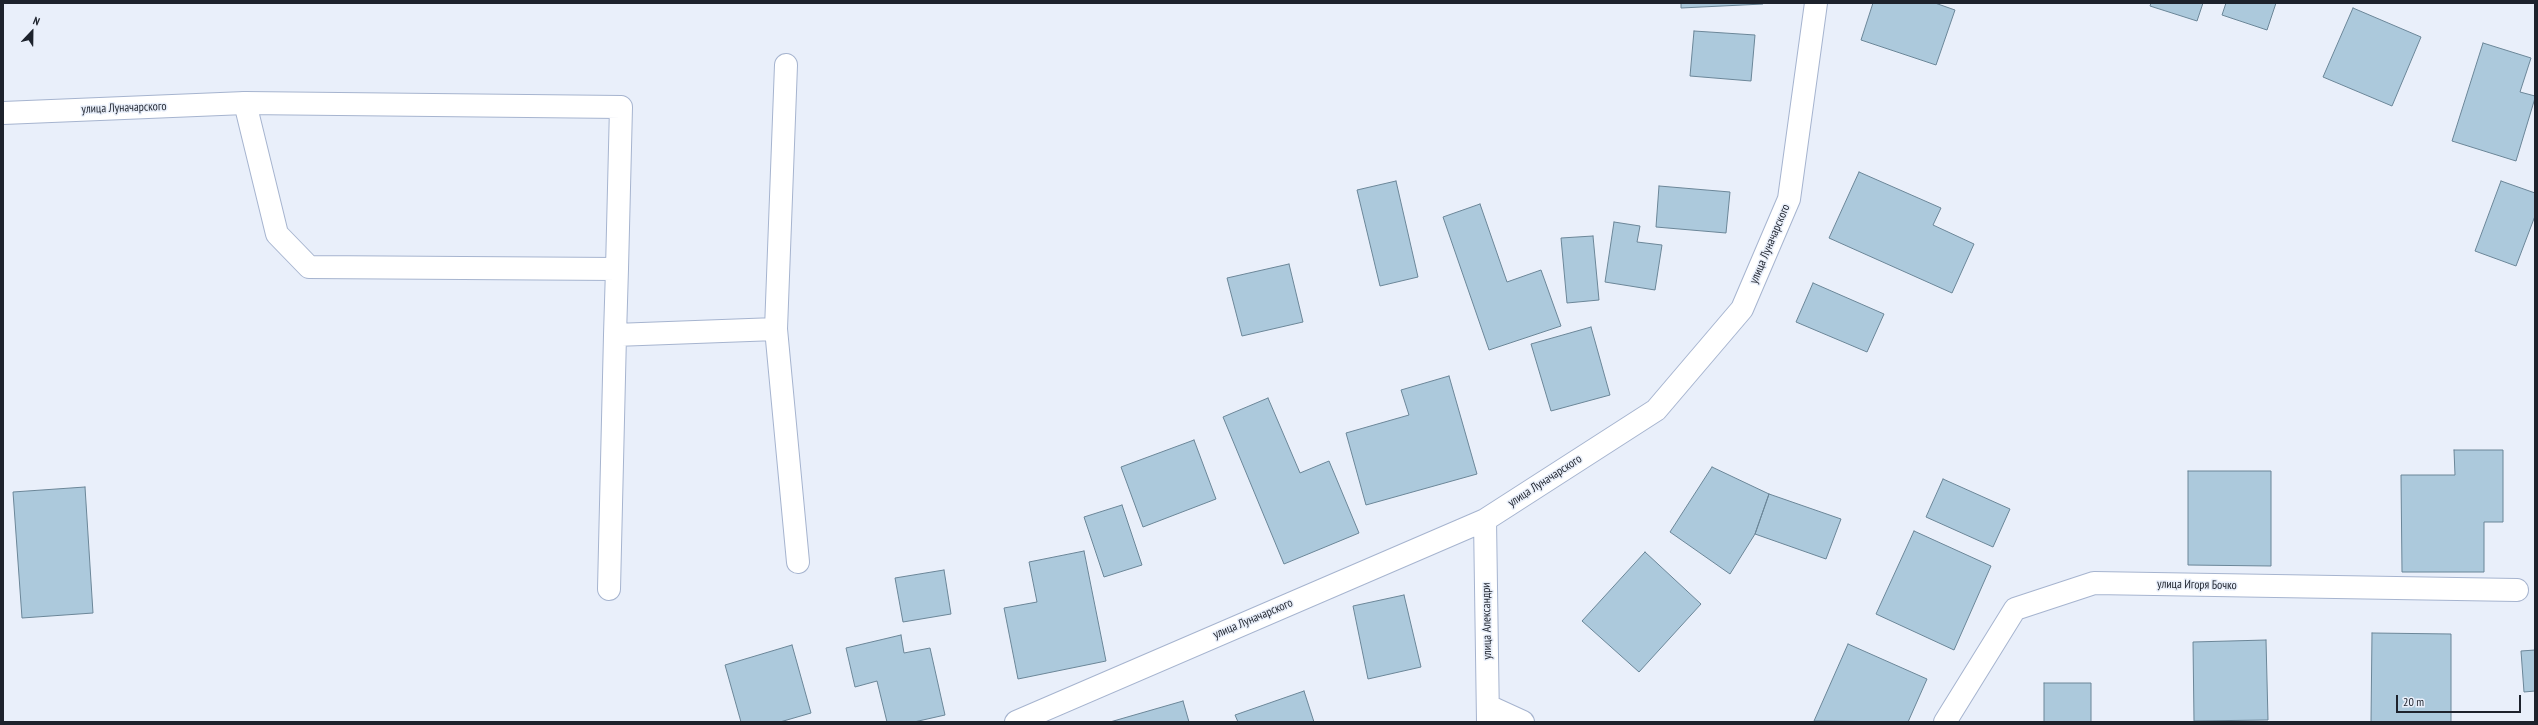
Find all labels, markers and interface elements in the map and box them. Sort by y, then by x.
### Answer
north arrow [12,12,52,52]
text: N [31,13,42,28]
street label: улица Луначарского [81,99,167,117]
street label: улица Луначарского [1747,202,1793,286]
street label: улица Луначарского [1505,452,1585,510]
street label: улица Игоря Бочко [2157,577,2237,593]
street label: улица Александри [1479,582,1495,660]
street label: улица Луначарского [1211,596,1295,642]
scale bar [2398,687,2523,713]
text: 20 m [2403,694,2424,709]

